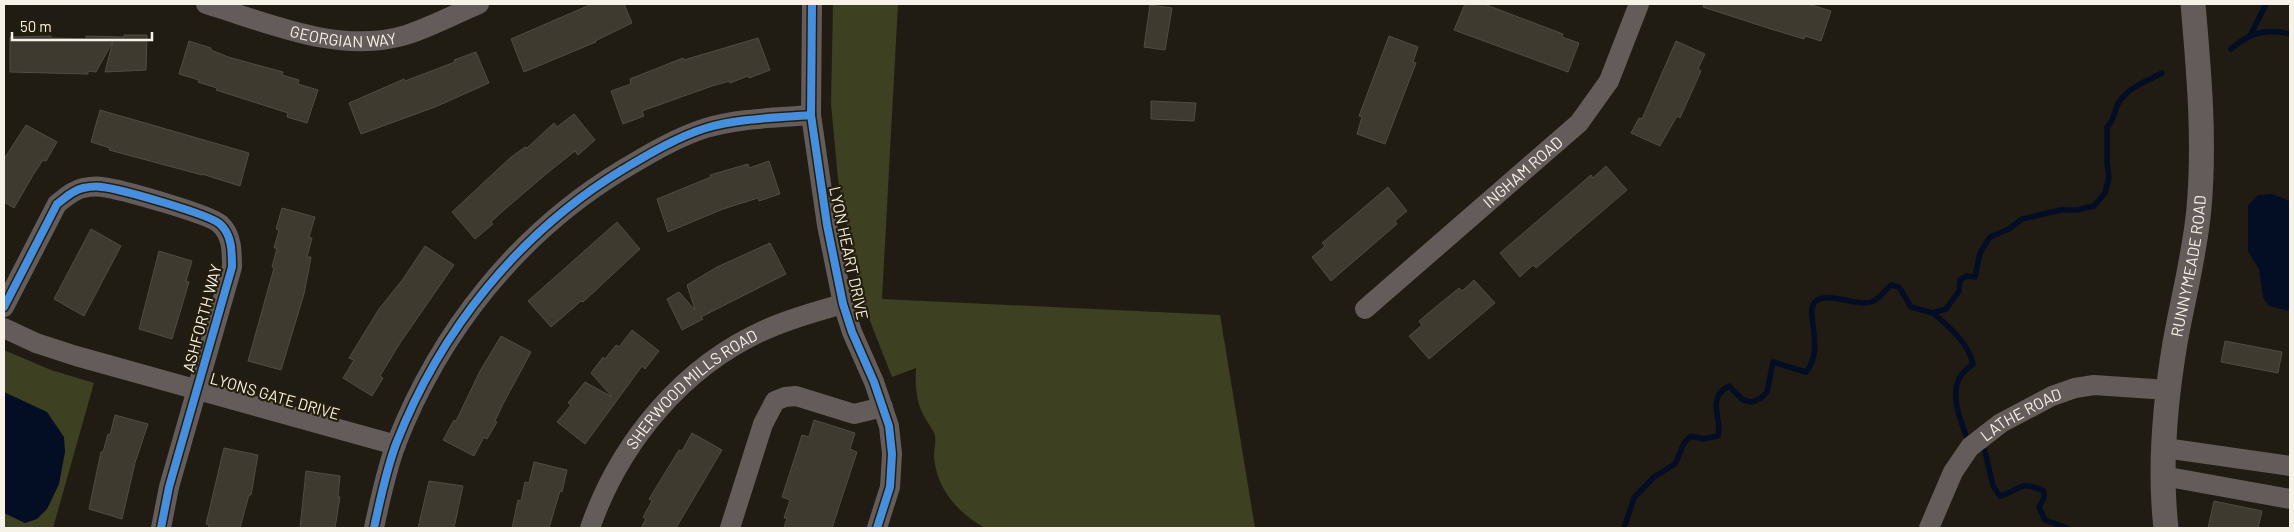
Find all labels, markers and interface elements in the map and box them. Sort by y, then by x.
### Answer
scale bar [12,10,152,42]
text: 50 m [20,17,52,35]
street label: GEORGIAN WAY [288,21,398,50]
street label: INGHAM ROAD [1479,132,1566,211]
street label: LYON HEART DRIVE [826,184,873,321]
street label: RUNNYMEADE ROAD [2166,194,2209,338]
street label: ASHFORTH WAY [178,262,225,374]
street label: SHERWOOD MILLS ROAD [622,325,760,452]
street label: LYONS GATE DRIVE [208,368,342,423]
street label: LATHE ROAD [1976,384,2064,445]

